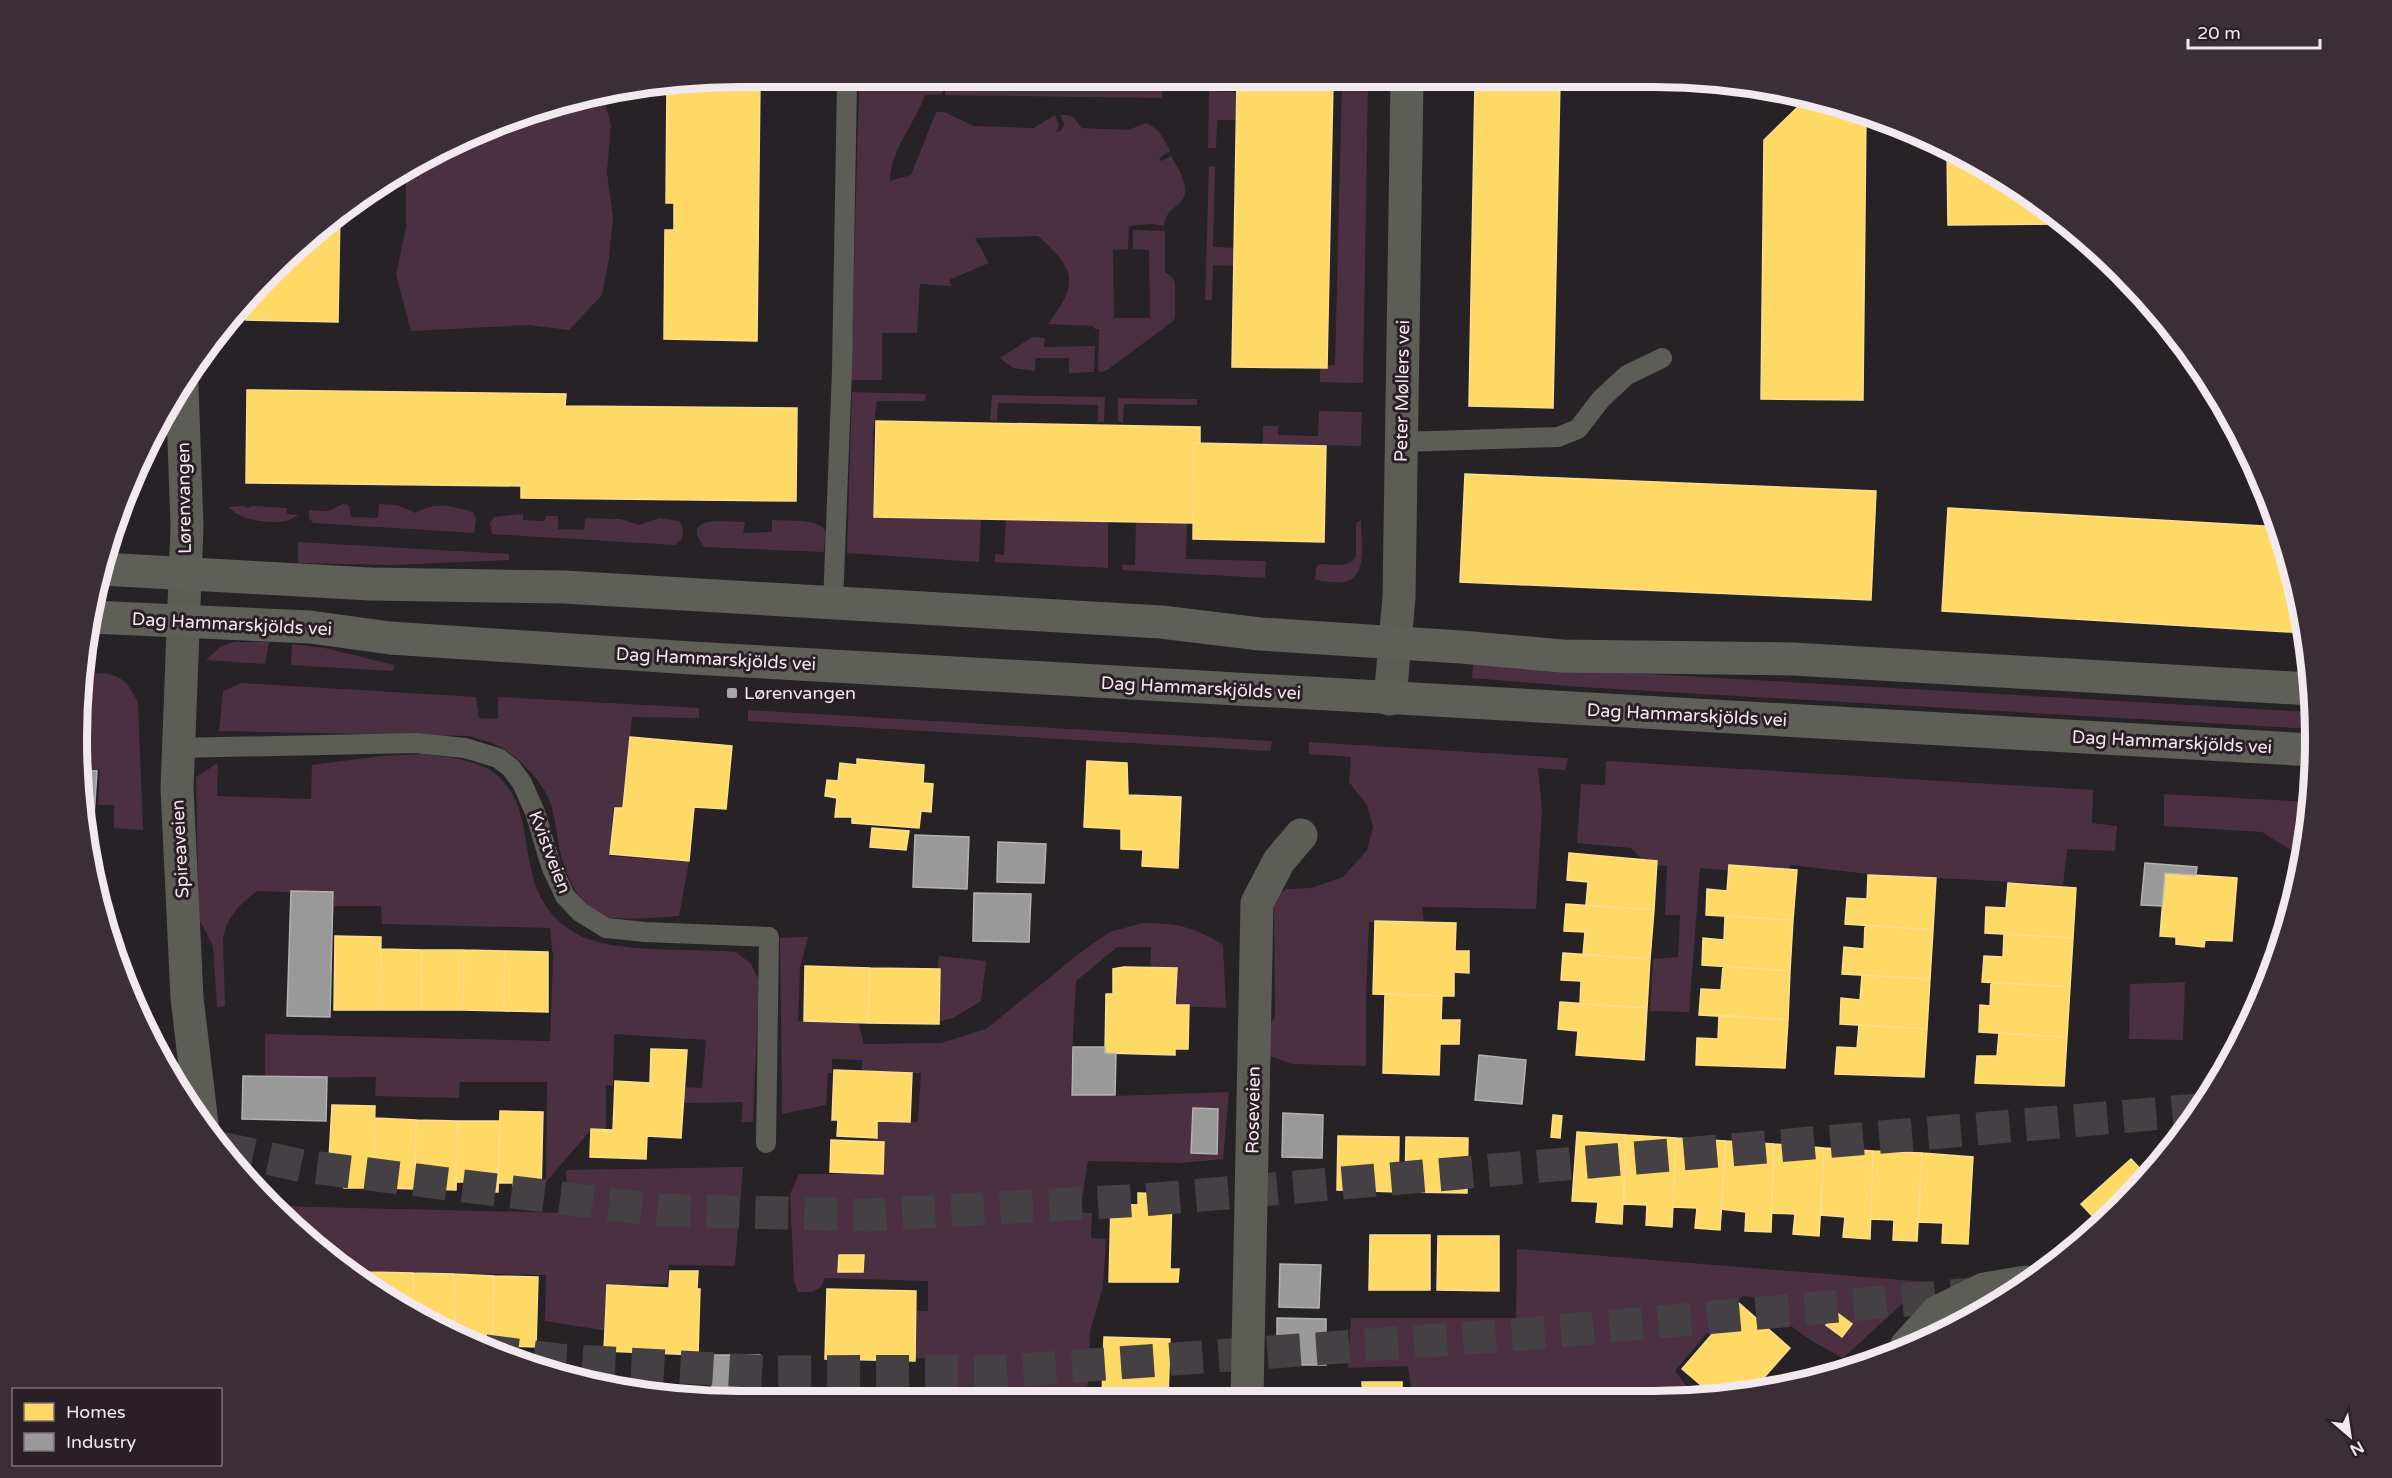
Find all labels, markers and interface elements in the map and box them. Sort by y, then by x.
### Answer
scale bar [2188,12,2320,50]
text: 20 m [2197,22,2241,44]
street label: Peter Møllers vei [1390,320,1414,462]
street label: Lørenvangen [172,442,196,554]
street label: Dag Hammarskjölds vei [131,608,333,640]
street label: Dag Hammarskjölds vei [615,643,817,675]
street label: Dag Hammarskjölds vei [1100,672,1302,704]
place label: Lørenvangen [744,682,856,704]
marker: Lørenvangen [725,686,739,700]
street label: Dag Hammarskjölds vei [1586,699,1788,731]
street label: Dag Hammarskjölds vei [2071,726,2273,758]
street label: Spireaveien [166,799,194,899]
street label: Kvistveien [524,808,576,896]
street label: Roseveien [1241,1066,1265,1154]
legend [12,1388,222,1466]
text: Homes [66,1401,126,1423]
north arrow [2320,1406,2380,1466]
text: Industry [66,1431,137,1453]
text: N [2346,1436,2367,1460]

